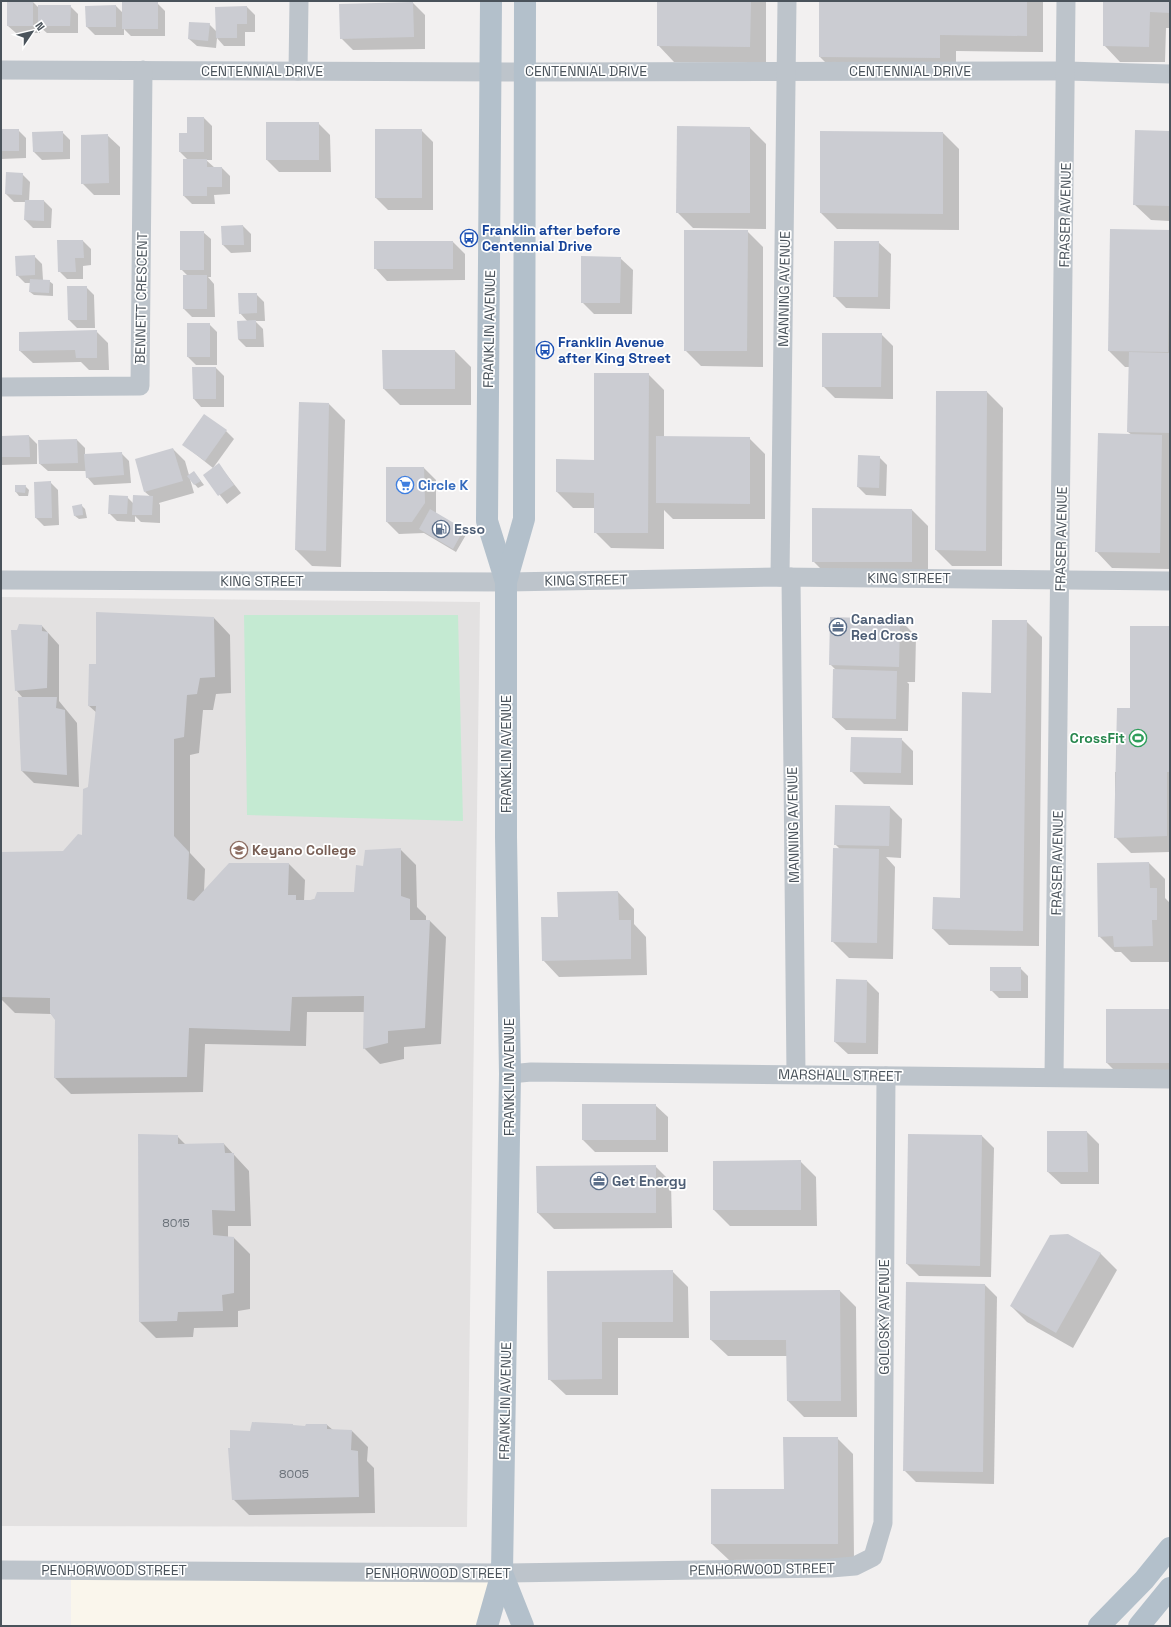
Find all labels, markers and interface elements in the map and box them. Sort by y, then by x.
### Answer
north arrow [12,12,52,52]
text: N [32,19,48,33]
street label: CENTENNIAL DRIVE [201,62,323,80]
street label: CENTENNIAL DRIVE [525,62,647,80]
street label: CENTENNIAL DRIVE [849,62,971,80]
street label: FRASER AVENUE [1055,162,1075,268]
place label: Franklin after before Centennial Drive [482,221,621,255]
bus stop icon: Franklin after before Centennial Drive [459,228,479,248]
street label: MANNING AVENUE [774,231,794,347]
street label: BENNETT CRESCENT [131,232,151,364]
street label: FRANKLIN AVENUE [479,270,499,388]
place label: Franklin Avenue after King Street [558,333,671,367]
bus stop icon: Franklin Avenue after King Street [535,340,555,360]
supermarket icon: Circle K [395,475,415,495]
place label: Circle K [418,476,469,494]
street label: FRASER AVENUE [1051,486,1071,592]
fuel station icon: Esso [431,519,451,539]
place label: Esso [454,520,485,538]
street label: KING STREET [867,569,951,587]
street label: KING STREET [544,570,628,590]
street label: KING STREET [220,572,304,590]
place label: Canadian Red Cross [851,610,918,644]
office icon: Canadian Red Cross [828,617,848,637]
street label: FRANKLIN AVENUE [497,695,515,813]
sports icon: CrossFit [1128,728,1148,748]
place label: CrossFit [1070,729,1125,747]
street label: MANNING AVENUE [783,767,803,883]
street label: FRASER AVENUE [1047,810,1067,916]
school or university icon: Keyano College [229,840,249,860]
place label: Keyano College [252,841,356,859]
street label: FRANKLIN AVENUE [500,1018,518,1136]
street label: MARSHALL STREET [778,1065,902,1085]
office icon: Get Energy [589,1171,609,1191]
place label: Get Energy [612,1172,686,1190]
house number: 8015 [162,1215,190,1231]
street label: GOLOSKY AVENUE [875,1259,893,1375]
street label: FRANKLIN AVENUE [495,1342,515,1460]
house number: 8005 [279,1466,309,1482]
street label: PENHORWOOD STREET [689,1559,835,1579]
street label: PENHORWOOD STREET [41,1561,187,1579]
street label: PENHORWOOD STREET [365,1564,511,1582]

